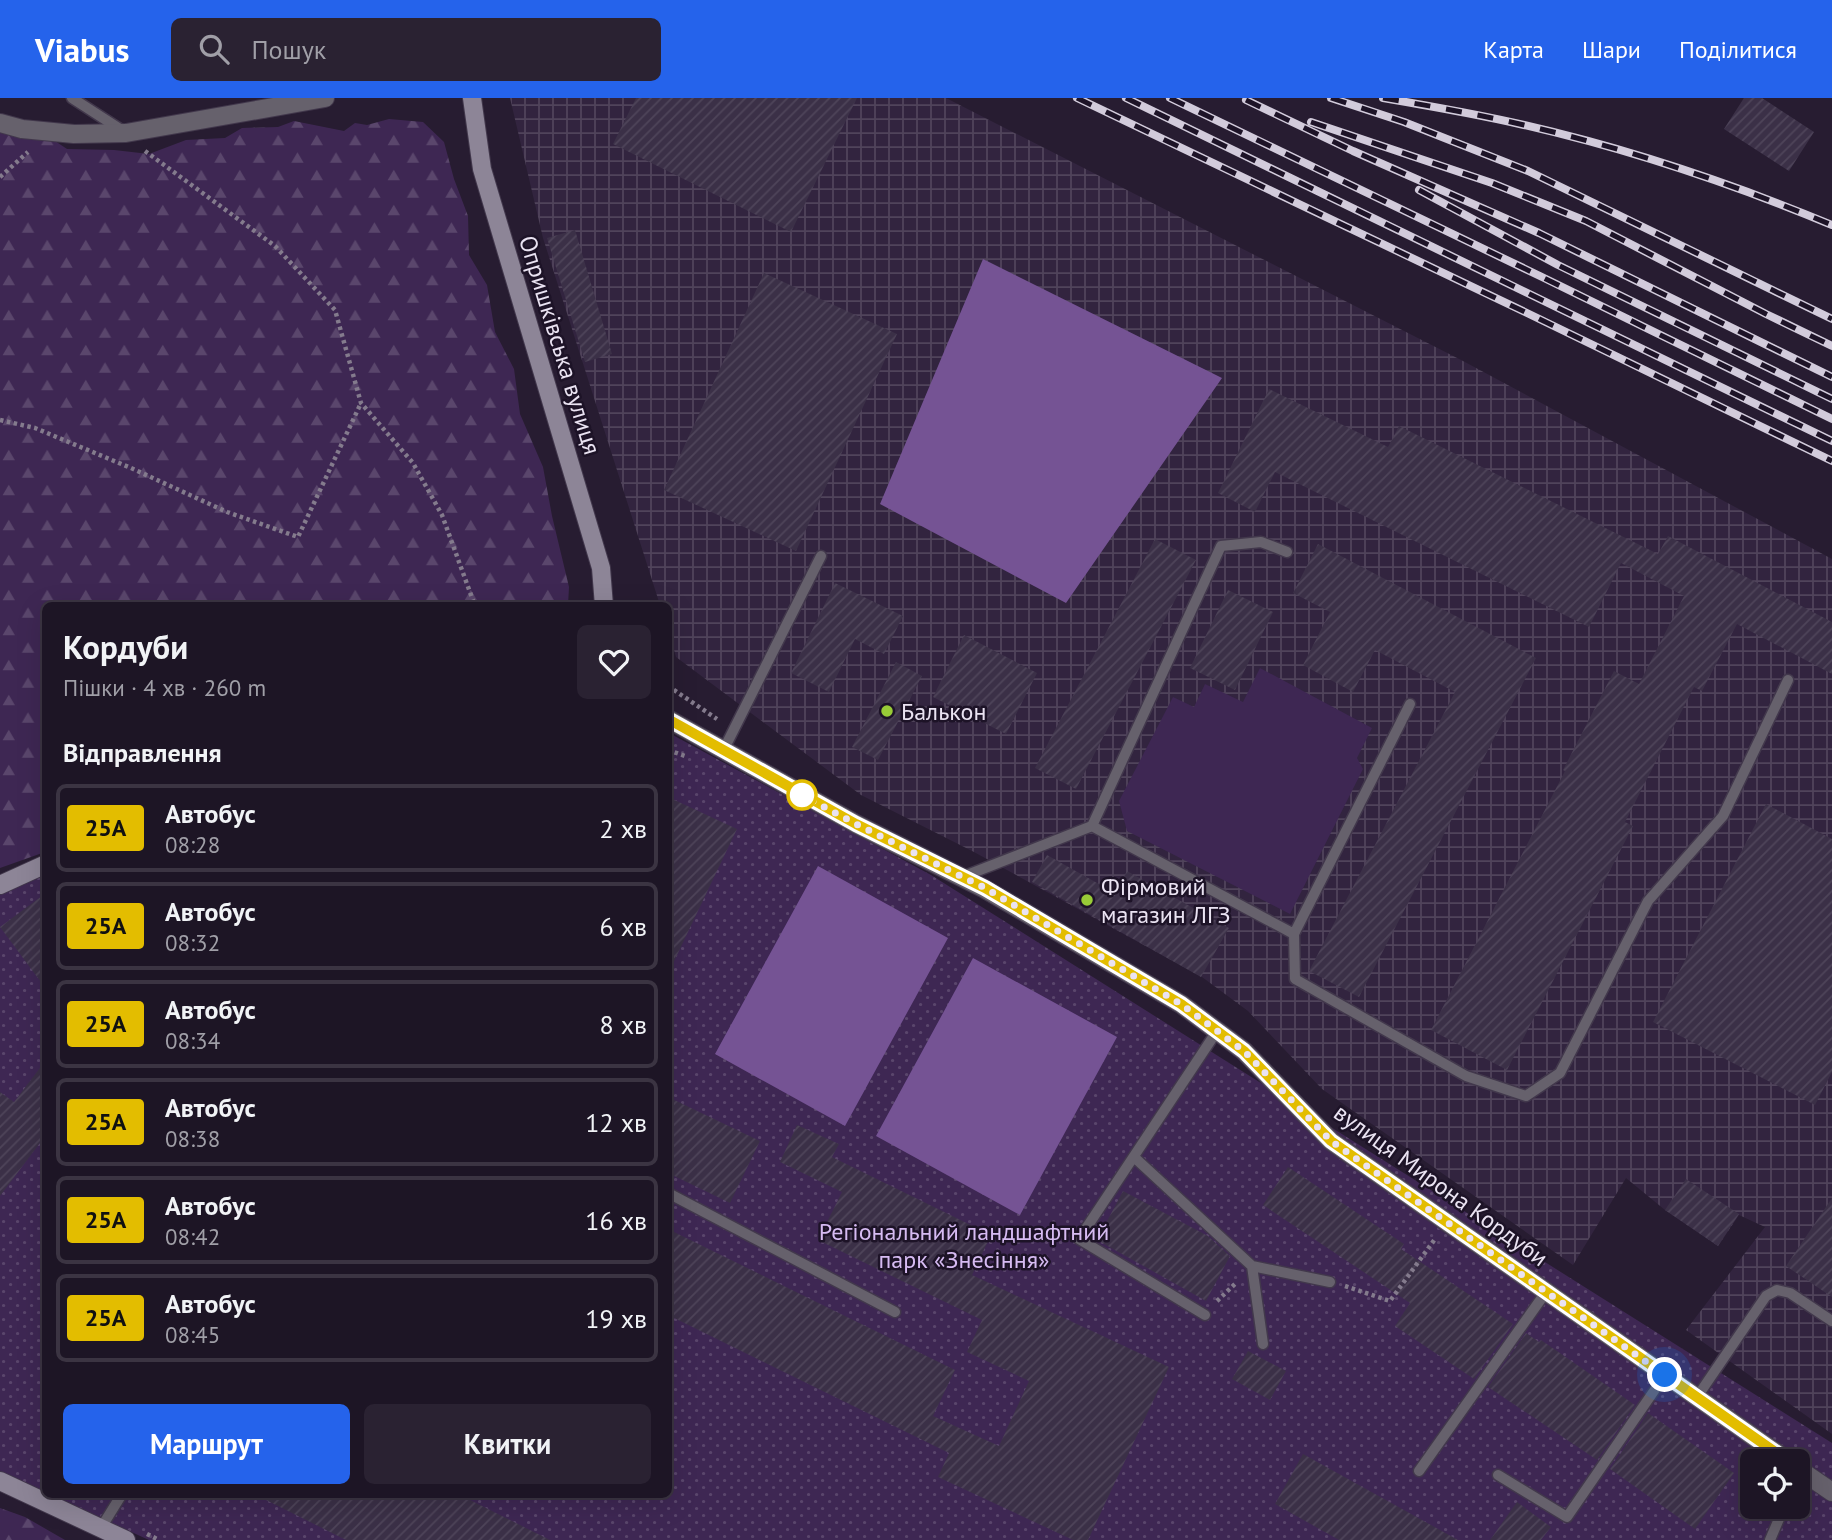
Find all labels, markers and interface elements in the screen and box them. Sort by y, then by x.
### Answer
search box [171,18,661,81]
text: Viabus [35,28,129,71]
icon: search [195,30,233,68]
text: Пошук [251,33,326,66]
text: Карта [1483,34,1544,65]
text: Шари [1582,34,1641,65]
text: Поділитися [1679,34,1797,65]
street label: Опришківська вулиця [512,232,608,458]
text: Кордуби [63,625,188,668]
button: heart [577,625,651,699]
text: Пішки · 4 хв · 260 m [63,673,266,702]
place label: Балькон [901,696,986,727]
marker: Балькон [879,703,895,719]
text: Відправлення [63,736,222,769]
unlabelled marker [787,780,817,810]
text: Автобус [165,797,256,830]
text: 25А [85,812,126,843]
text: 2 хв [600,812,647,845]
text: 08:28 [165,830,220,859]
place label: Фірмовий магазин ЛГЗ [1101,871,1231,930]
marker: Фірмовий магазин ЛГЗ [1079,892,1095,908]
text: Автобус [165,895,256,928]
text: 25А [85,910,126,941]
text: 6 хв [600,910,647,943]
text: 08:32 [165,928,220,957]
text: Автобус [165,993,256,1026]
text: 25А [85,1008,126,1039]
text: 8 хв [600,1008,647,1041]
text: 08:34 [165,1026,220,1055]
text: Автобус [165,1091,256,1124]
street label: вулиця Мирона Кордуби [1328,1097,1554,1273]
text: 25А [85,1106,126,1137]
text: 12 хв [585,1106,647,1139]
text: 08:38 [165,1124,220,1153]
text: Автобус [165,1189,256,1222]
text: 25А [85,1204,126,1235]
text: 16 хв [585,1204,647,1237]
park label: Регіональний ландшафтний парк «Знесіння» [819,1216,1109,1275]
text: 08:42 [165,1222,220,1251]
text: Автобус [165,1287,256,1320]
text: 25А [85,1302,126,1333]
text: 19 хв [585,1302,647,1335]
text: 08:45 [165,1320,220,1349]
your location [1647,1357,1682,1392]
button: Маршрут [63,1404,350,1484]
button: Квитки [364,1404,651,1484]
map controls [1740,1449,1810,1519]
button: locate [1740,1449,1810,1519]

